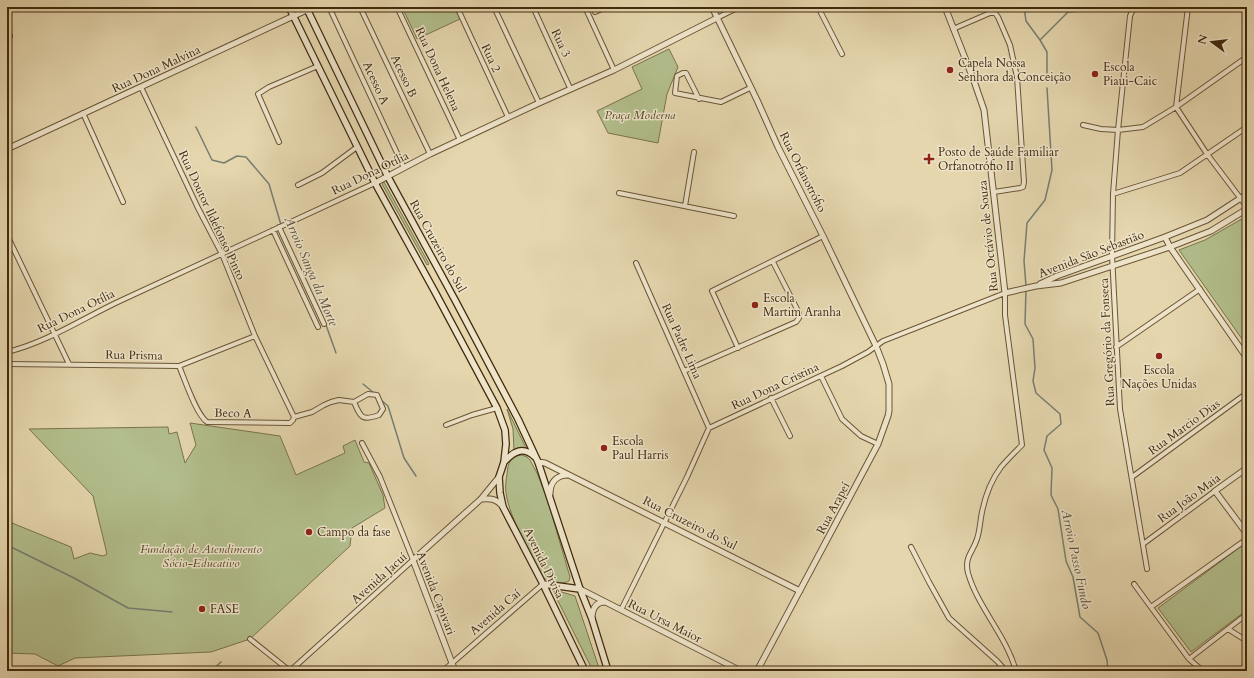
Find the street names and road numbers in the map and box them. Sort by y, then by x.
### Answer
street label: Rua Dona Helena [412,24,465,114]
street label: Rua 3 [548,26,574,60]
street label: Rua Dona Malvina [109,41,204,96]
street label: Rua 2 [478,41,504,75]
street label: Acesso B [387,52,421,100]
street label: Acesso A [359,59,393,108]
street label: Rua Orfanotrófio [776,129,830,215]
street label: Rua Dona Otília [329,147,412,199]
street label: Rua Doutor Ildefonso Pinto [175,148,249,283]
street label: Rua Octávio de Souza [974,179,1002,293]
street label: Rua Cruzeiro do Sul [406,197,470,295]
street label: Avenida São Sebastião [1036,226,1147,282]
street label: Rua Gregório da Fonseca [1096,277,1118,407]
street label: Rua Dona Otília [35,285,118,337]
street label: Rua Padre Lima [658,301,706,382]
street label: Rua Prisma [105,346,164,364]
street label: Rua Dona Cristina [729,358,822,413]
street label: Rua Marcio Dias [1145,396,1223,458]
street label: Beco A [214,405,252,421]
street label: Rua João Maia [1154,469,1224,526]
street label: Rua Arapeí [813,479,854,537]
street label: Rua Cruzeiro do Sul [640,492,740,554]
street label: Avenida Divisa [520,525,568,602]
street label: Avenida Jacuí [348,548,411,607]
street label: Avenida Capivari [413,549,459,638]
street label: Avenida Caí [466,585,524,639]
street label: Rua Ursa Maior [625,596,705,647]

